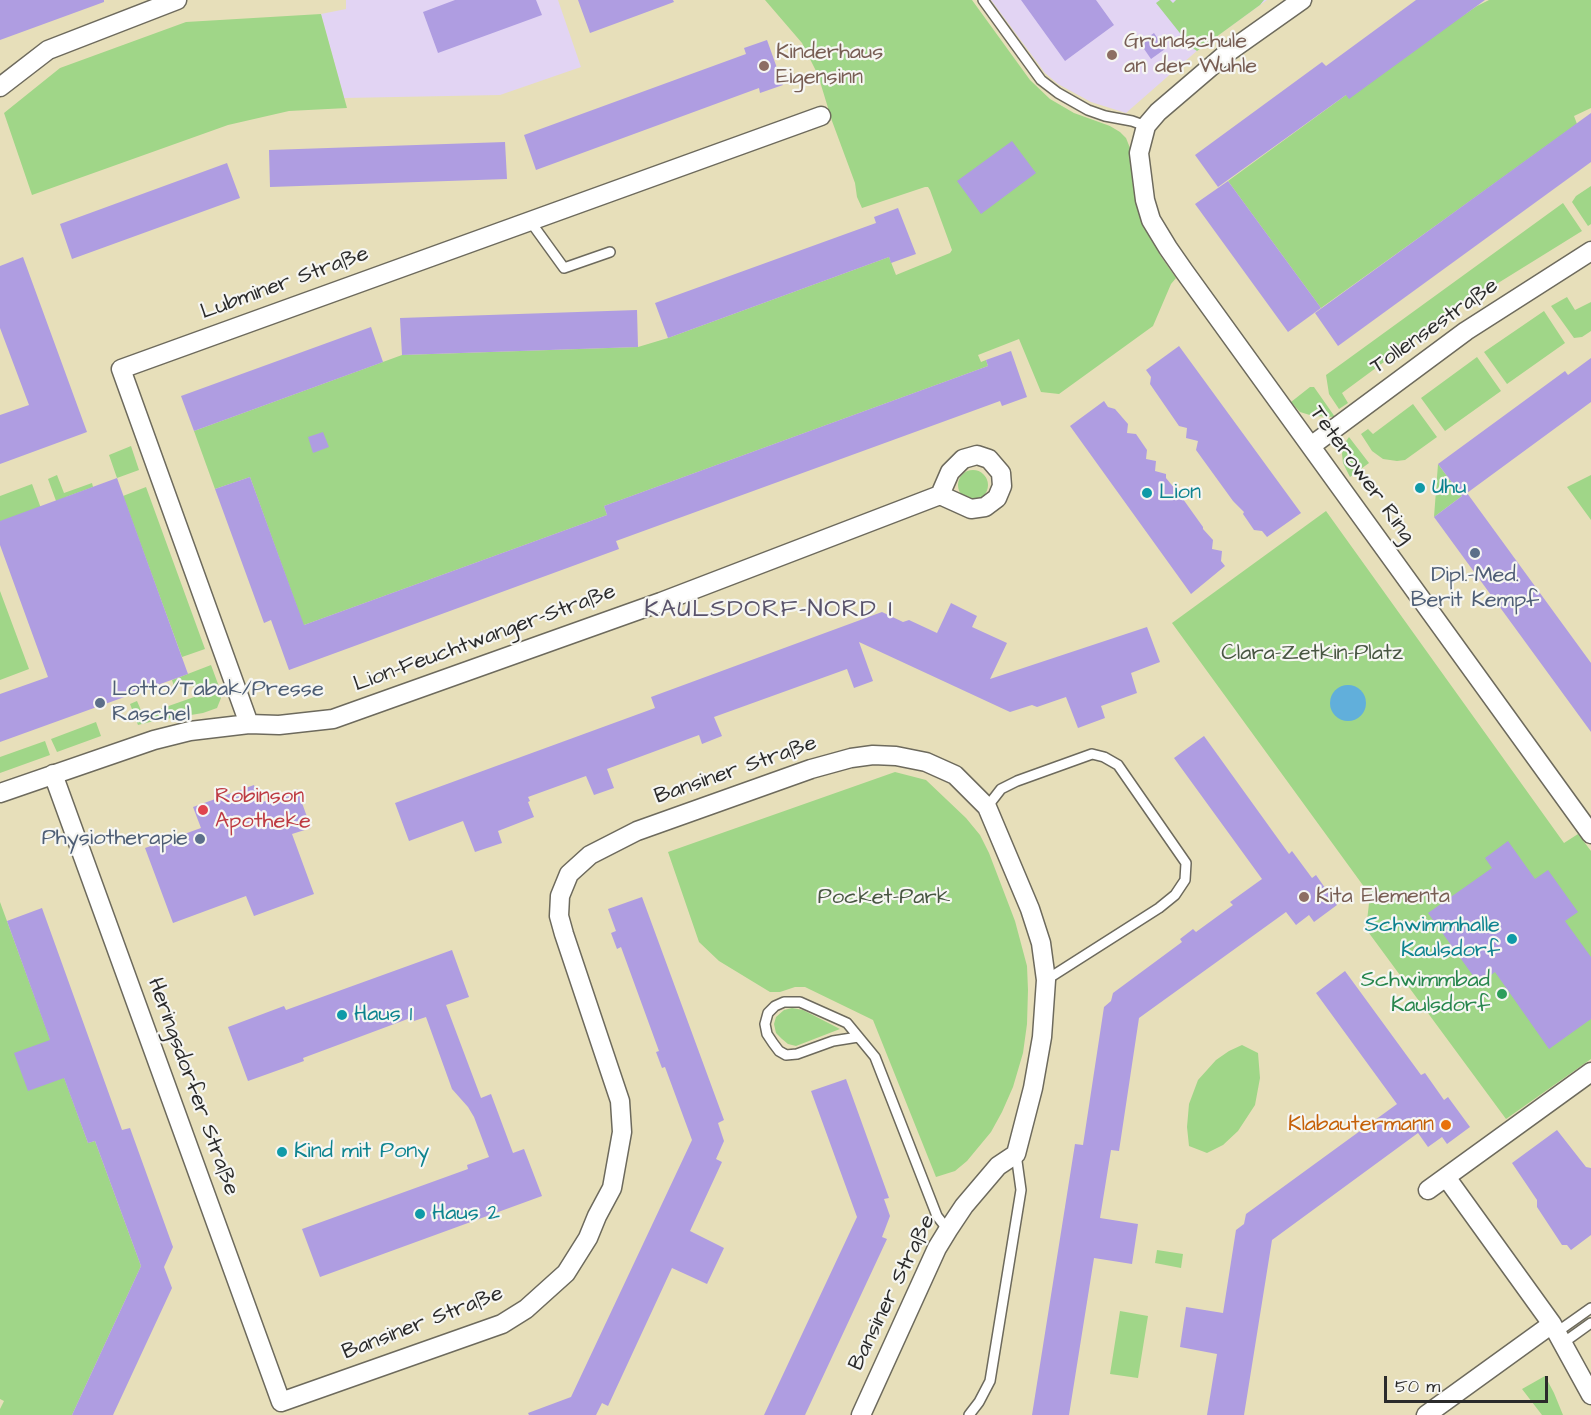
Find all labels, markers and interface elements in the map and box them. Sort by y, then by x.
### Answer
place label: Grundschule an der Wuhle [1124,29,1257,80]
place label: Kinderhaus Eigensinn [776,40,883,92]
marker: Grundschule an der Wuhle [1105,48,1119,62]
marker: Kinderhaus Eigensinn [757,59,771,73]
street label: Lubminer Straße [197,241,373,327]
street label: Tollensestraße [1366,273,1504,381]
street label: Teterower Ring [1302,401,1420,549]
place label: Uhu [1432,475,1466,501]
place label: Lion [1159,480,1201,506]
marker: Uhu [1413,481,1427,495]
marker: Lion [1140,486,1154,500]
marker: Dipl.-Med. Berit Kempf [1468,546,1482,560]
place label: Dipl.-Med. Berit Kempf [1411,563,1539,614]
street label: Lion-Feuchtwanger-Straße [350,579,620,699]
district label: KAULSDORF-NORD I [644,597,894,625]
park label: Clara-Zetkin-Platz [1221,641,1403,667]
place label: Lotto/Tabak/Presse Raschel [112,677,324,728]
marker: Lotto/Tabak/Presse Raschel [93,696,107,710]
street label: Bansiner Straße [651,731,821,811]
place label: Robinson Apotheke [215,784,311,836]
marker: Robinson Apotheke [196,803,210,817]
place label: Physiotherapie [42,826,188,852]
marker: Physiotherapie [193,832,207,846]
place label: Kita Elementa [1316,884,1450,910]
park label: Pocket-Park [818,885,950,911]
marker: Kita Elementa [1297,890,1311,904]
place label: Schwimmhalle Kaulsdorf [1365,913,1500,964]
marker: Schwimmhalle Kaulsdorf [1505,932,1519,946]
place label: Schwimmbad Kaulsdorf [1361,968,1490,1020]
street label: Heringsdorfer Straße [140,975,244,1199]
marker: Schwimmbad Kaulsdorf [1495,987,1509,1001]
place label: Haus 1 [354,1002,412,1028]
marker: Haus 1 [335,1008,349,1022]
place label: Klabautermann [1288,1112,1434,1138]
marker: Klabautermann [1439,1118,1453,1132]
place label: Kind mit Pony [294,1139,429,1165]
marker: Kind mit Pony [275,1145,289,1159]
place label: Haus 2 [432,1201,500,1227]
marker: Haus 2 [413,1207,427,1221]
street label: Bansiner Straße [844,1211,942,1375]
street label: Bansiner Straße [339,1281,507,1367]
scale bar [1387,1364,1550,1402]
text: 50 m [1395,1374,1440,1399]

